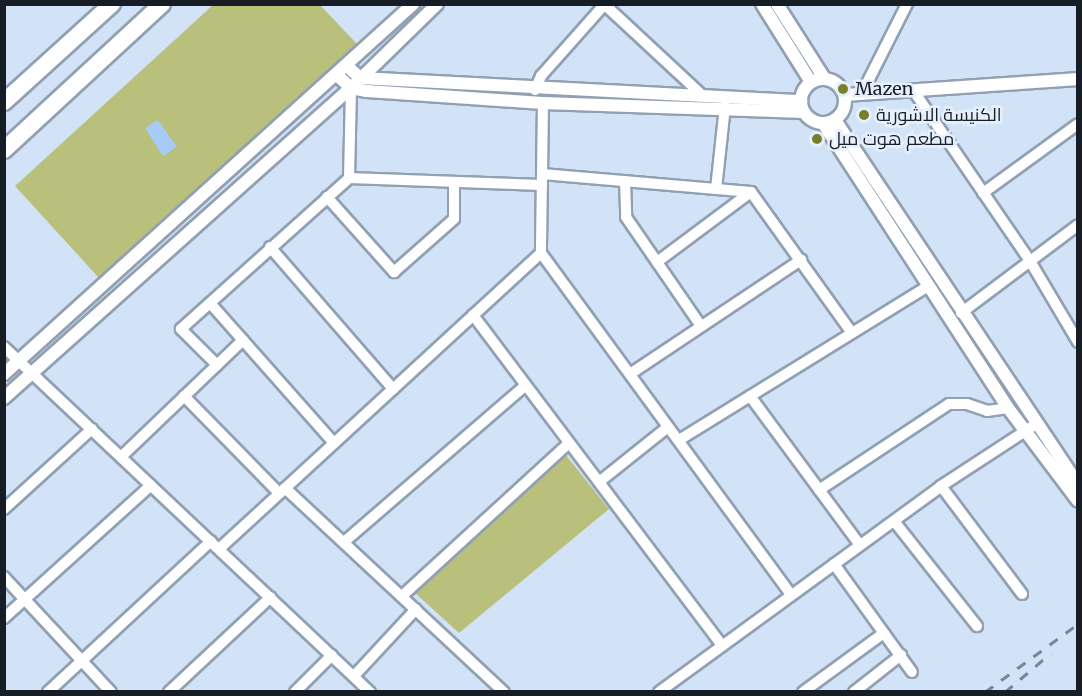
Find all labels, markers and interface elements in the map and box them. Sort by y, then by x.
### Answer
place label: Mazen [855,78,914,100]
marker: Mazen [836,82,850,96]
place label: الكنيسة الاشورية [876,104,1001,126]
marker: الكنيسة الاشورية [857,108,871,122]
place label: مطعم هوت ميل [829,128,954,150]
marker: مطعم هوت ميل [810,132,824,146]

